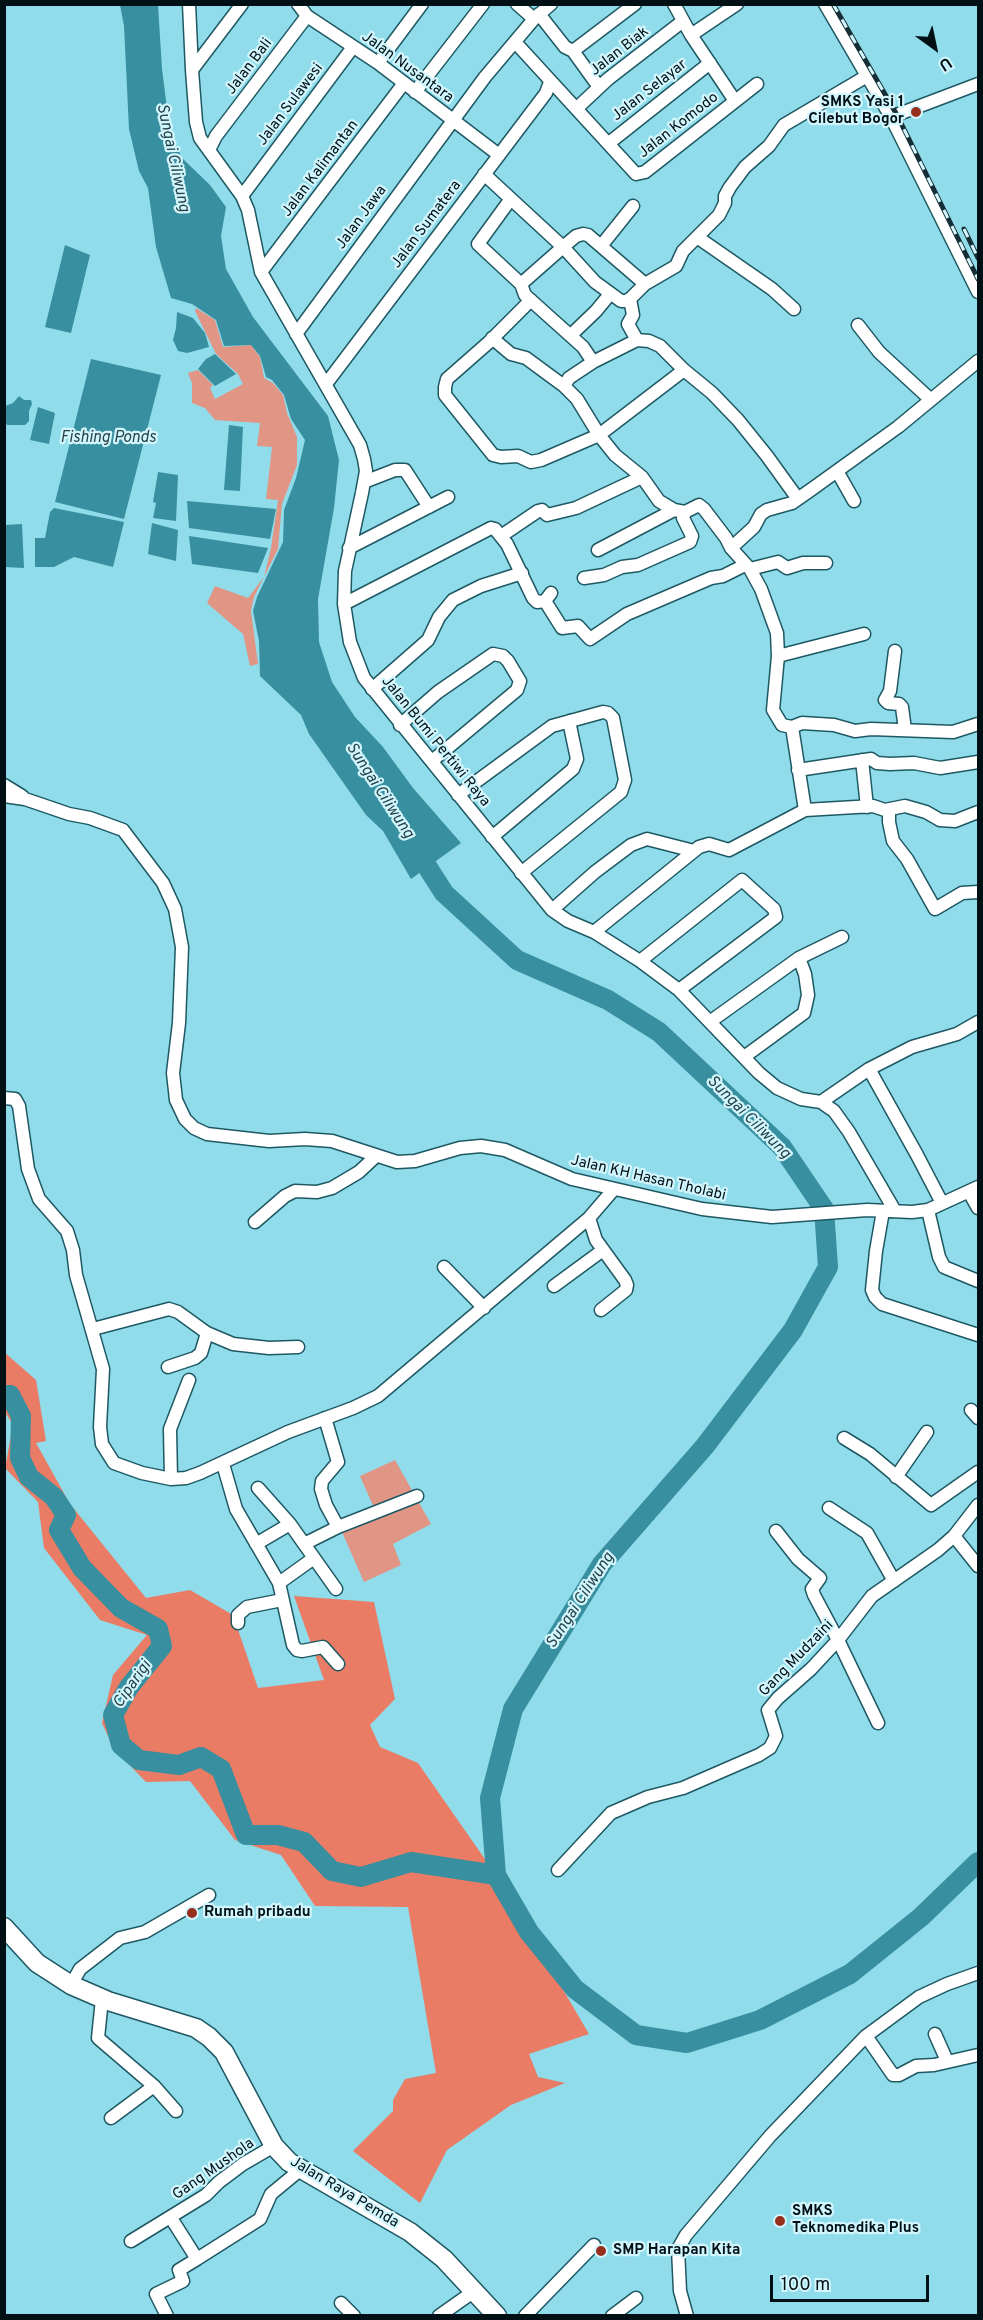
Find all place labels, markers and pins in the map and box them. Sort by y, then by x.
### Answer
place label: SMKS Yasi 1 Cilebut Bogor [808,94,904,129]
marker: SMKS Yasi 1 Cilebut Bogor [909,105,923,119]
place label: Rumah pribadu [204,1904,311,1922]
marker: Rumah pribadu [185,1906,199,1920]
place label: SMKS Teknomedika Plus [792,2203,919,2238]
marker: SMKS Teknomedika Plus [773,2214,787,2228]
place label: SMP Harapan Kita [613,2242,740,2260]
marker: SMP Harapan Kita [594,2244,608,2258]

